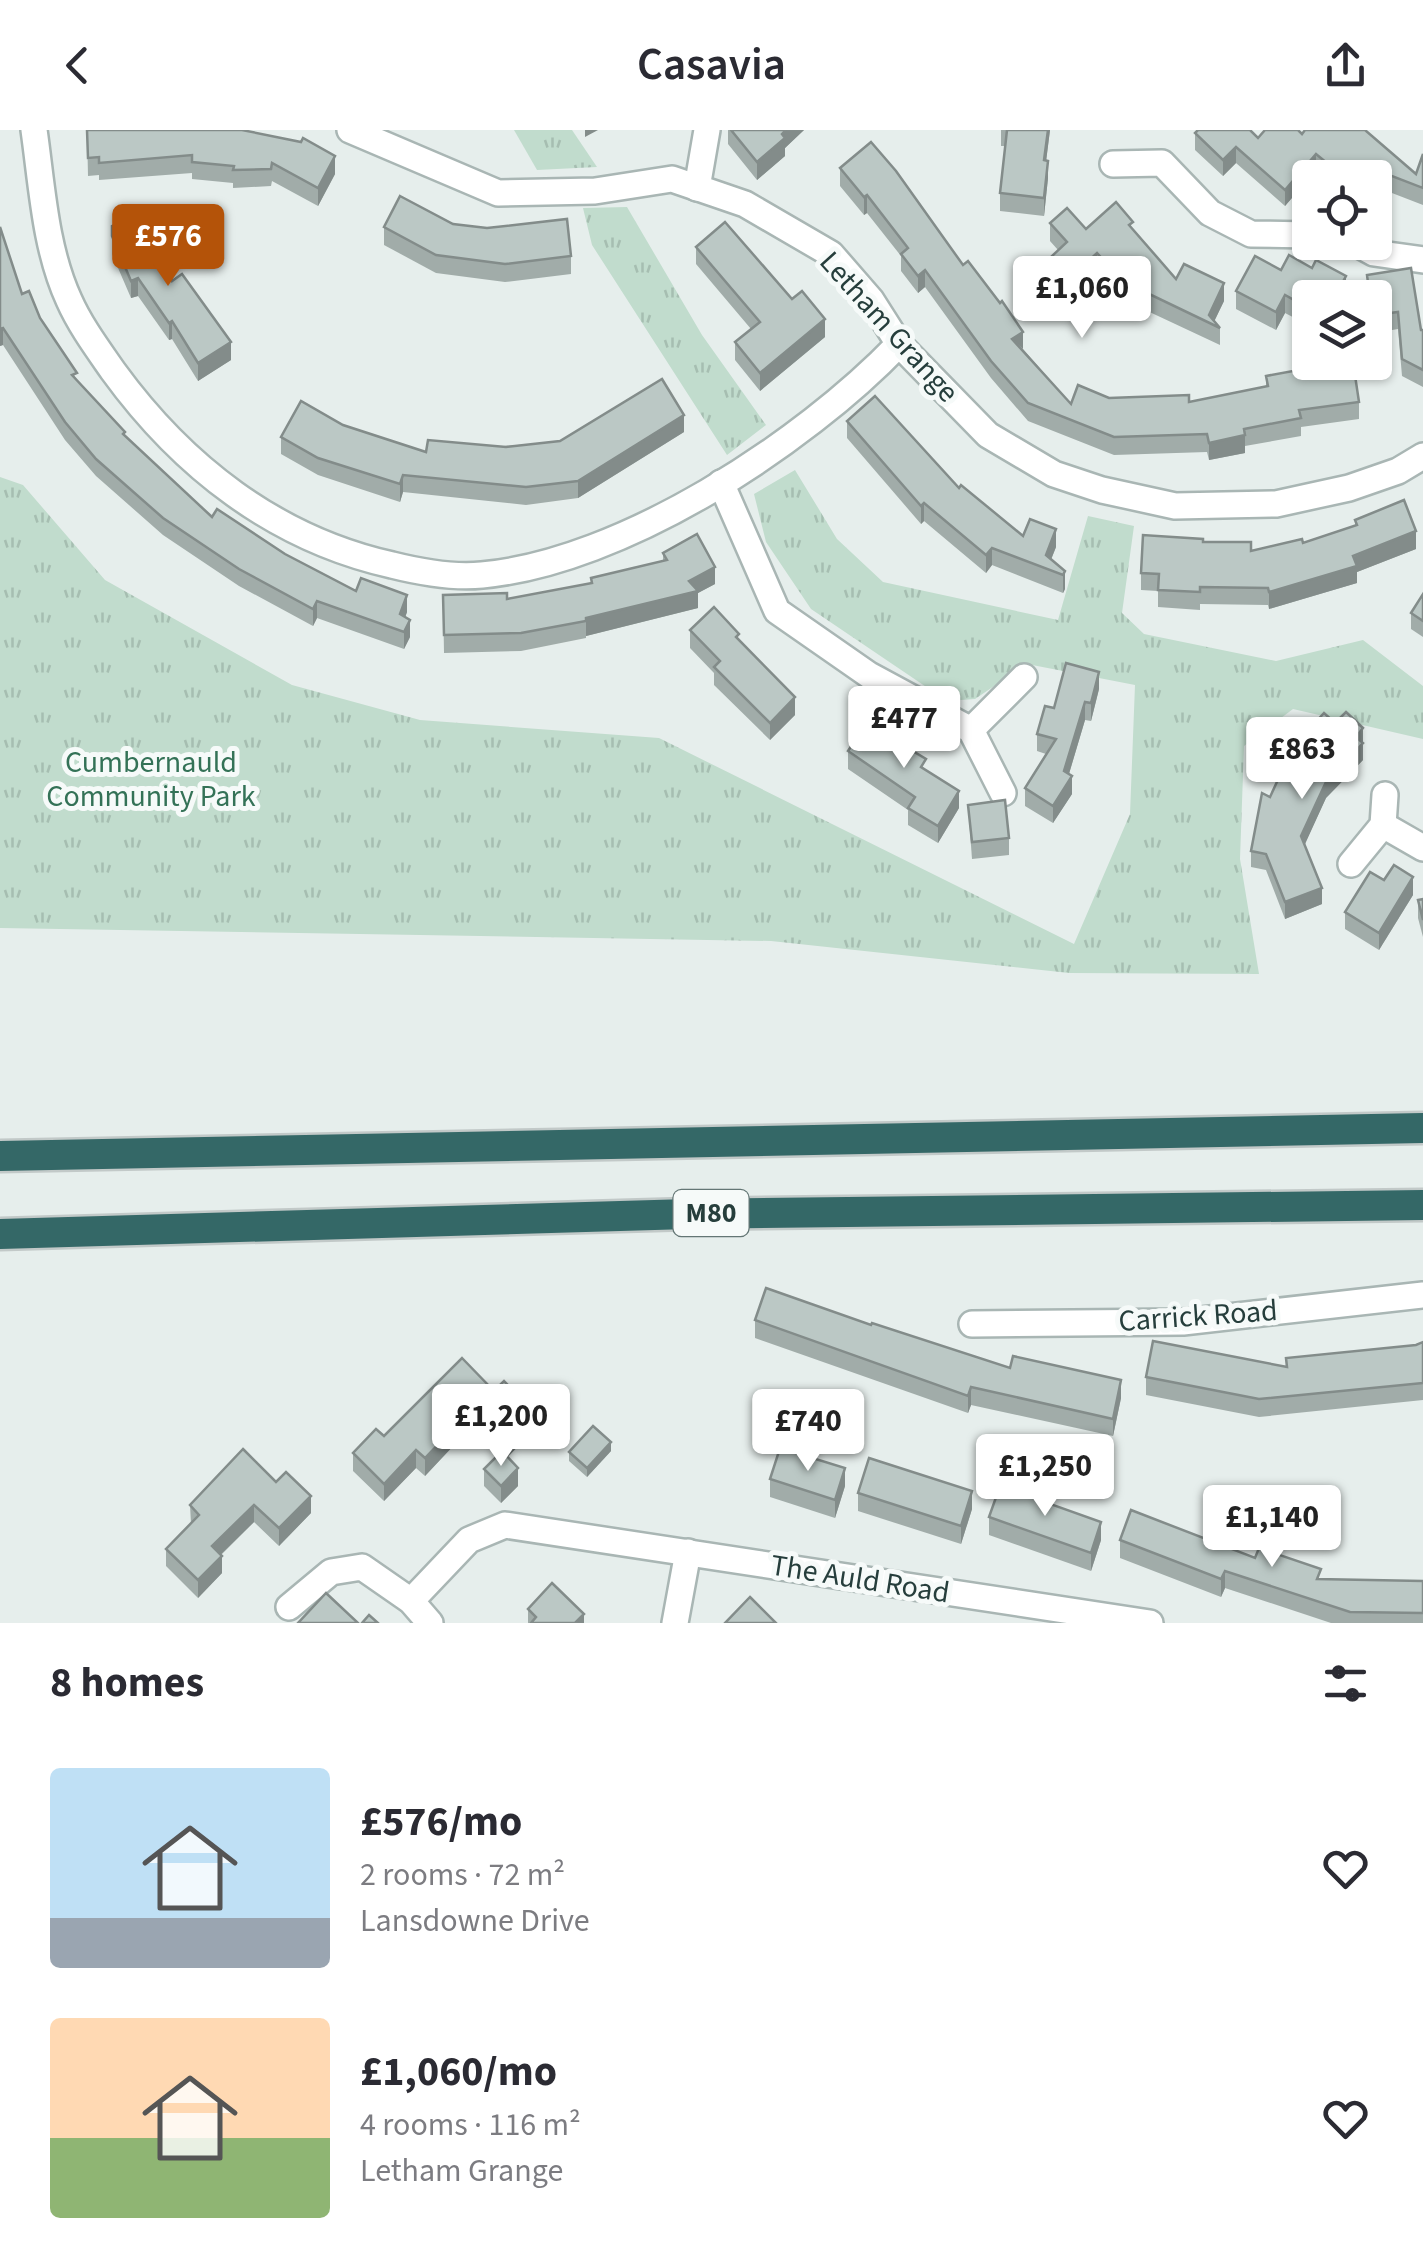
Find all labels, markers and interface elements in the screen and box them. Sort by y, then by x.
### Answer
text: Casavia [637,33,786,97]
icon: back [50,38,105,93]
icon: share [1318,38,1373,93]
map controls [1292,160,1392,380]
button: locate [1292,160,1392,260]
pin: £576 [109,204,227,289]
text: £576 [134,213,202,259]
street label: Letham Grange [809,242,969,412]
pin: £1,060 [1001,256,1163,341]
text: £1,060 [1035,265,1129,311]
button: layers [1292,280,1392,380]
pin: £477 [845,686,963,771]
text: £477 [870,695,938,741]
pin: £863 [1243,717,1361,802]
text: £863 [1268,726,1336,772]
park label: Cumbernauld Community Park [46,741,256,818]
road number: M80 [674,1190,748,1236]
street label: Carrick Road [1117,1289,1279,1343]
pin: £1,200 [420,1384,582,1469]
pin: £740 [749,1389,867,1474]
text: £1,200 [454,1393,548,1439]
text: £740 [774,1398,842,1444]
pin: £1,250 [964,1434,1126,1519]
text: £1,250 [998,1443,1092,1489]
pin: £1,140 [1191,1485,1353,1570]
text: £1,140 [1225,1494,1319,1540]
street label: The Auld Road [768,1544,952,1614]
text: 8 homes [50,1653,204,1713]
icon: filters [1318,1656,1373,1711]
text: £576/mo [360,1792,522,1852]
icon: home [130,1808,250,1928]
icon: heart [1318,1841,1373,1896]
text: 2 rooms · 72 m² [360,1852,565,1898]
text: Lansdowne Drive [360,1898,590,1944]
text: £1,060/mo [360,2042,557,2102]
icon: home [130,2058,250,2178]
icon: heart [1318,2091,1373,2146]
text: 4 rooms · 116 m² [360,2102,581,2148]
text: Letham Grange [360,2148,563,2194]

